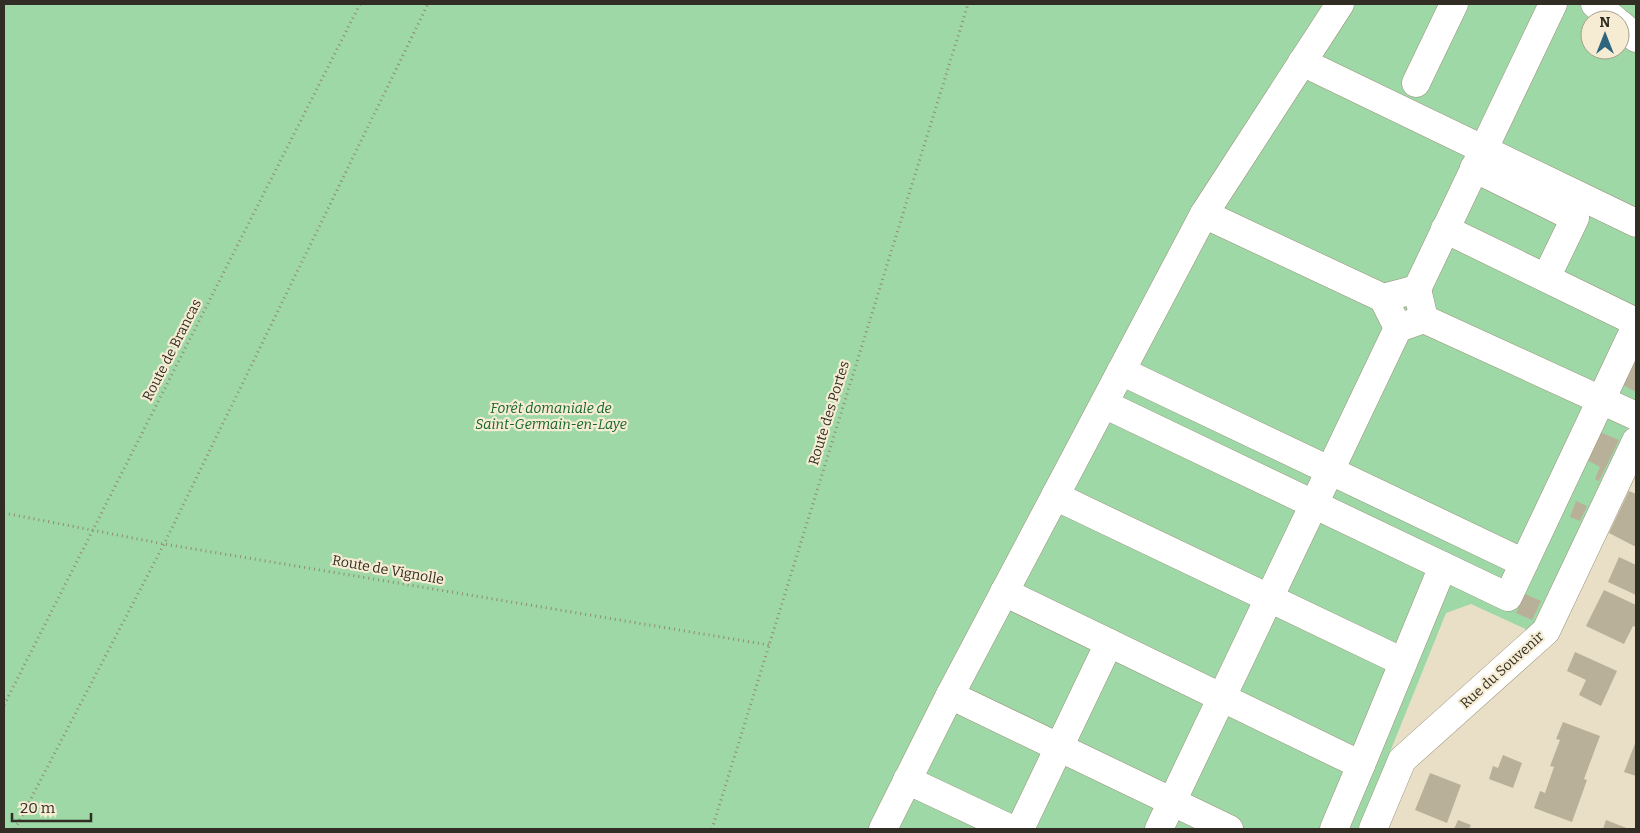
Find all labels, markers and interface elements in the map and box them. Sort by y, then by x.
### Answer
north arrow [1580,10,1630,60]
text: N [1600,14,1611,31]
street label: Route de Brancas [139,296,205,404]
street label: Route des Portes [805,359,853,467]
park label: Forêt domaniale de Saint-Germain-en-Laye [475,400,627,433]
street label: Route de Vignolle [331,552,445,588]
street label: Rue du Souvenir [1457,628,1547,712]
scale bar [12,790,91,822]
text: 20 m [20,799,56,817]

